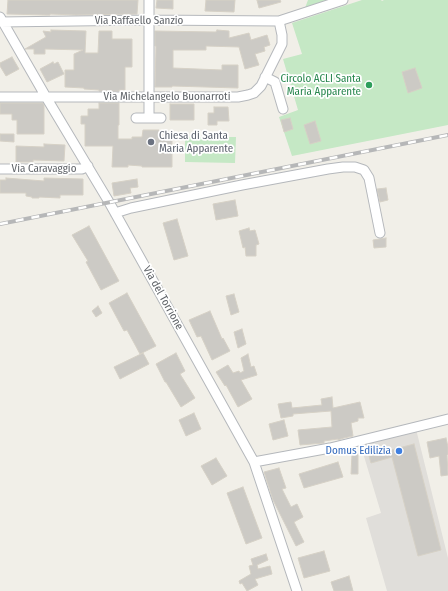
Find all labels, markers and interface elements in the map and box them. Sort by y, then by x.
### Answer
street label: Via Raffaello Sanzio [95,14,183,28]
place label: Circolo ACLI Santa Maria Apparente [280,72,361,98]
marker: Circolo ACLI Santa Maria Apparente [364,80,374,90]
street label: Via Michelangelo Buonarroti [104,90,230,104]
place label: Chiesa di Santa Maria Apparente [159,129,233,155]
marker: Chiesa di Santa Maria Apparente [146,137,156,147]
street label: Via Caravaggio [12,162,76,176]
street label: Via del Torrione [140,264,186,332]
place label: Domus Edilizia [326,444,391,458]
marker: Domus Edilizia [394,446,404,456]

